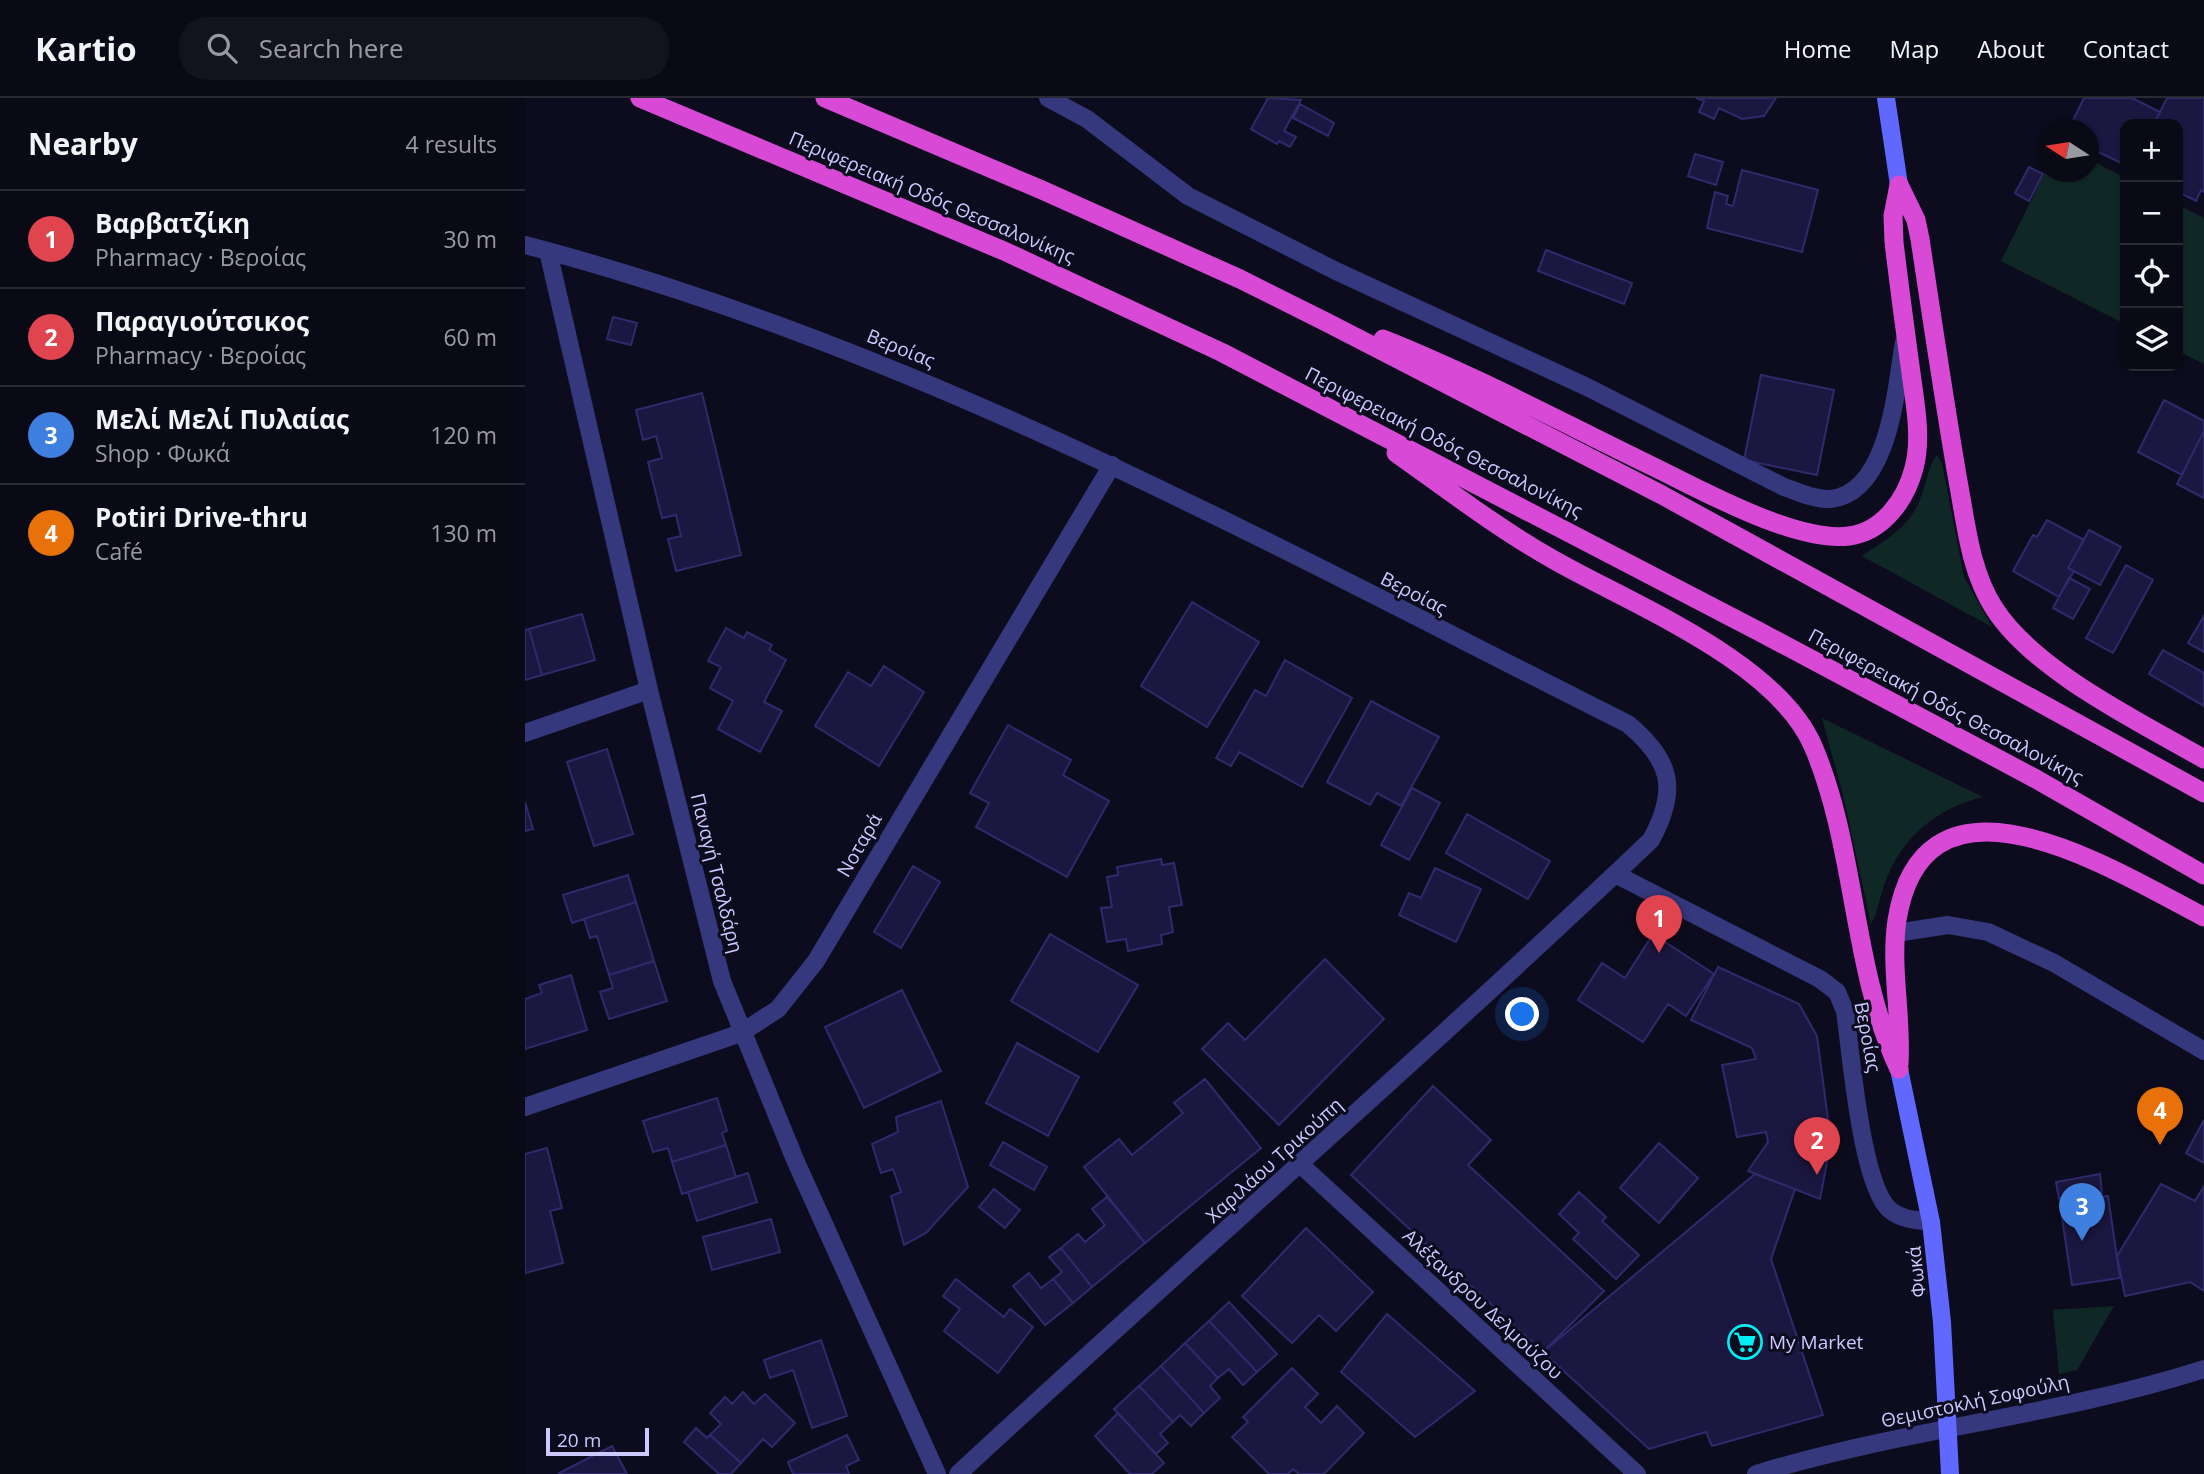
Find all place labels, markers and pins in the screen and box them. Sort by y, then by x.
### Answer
pin: 1 [1636,895,1682,953]
pin: 4 [2137,1087,2183,1145]
pin: 2 [1794,1117,1840,1175]
pin: 3 [2059,1183,2105,1241]
supermarket icon: My Market [1726,1323,1764,1361]
place label: My Market [1769,1329,1864,1355]

